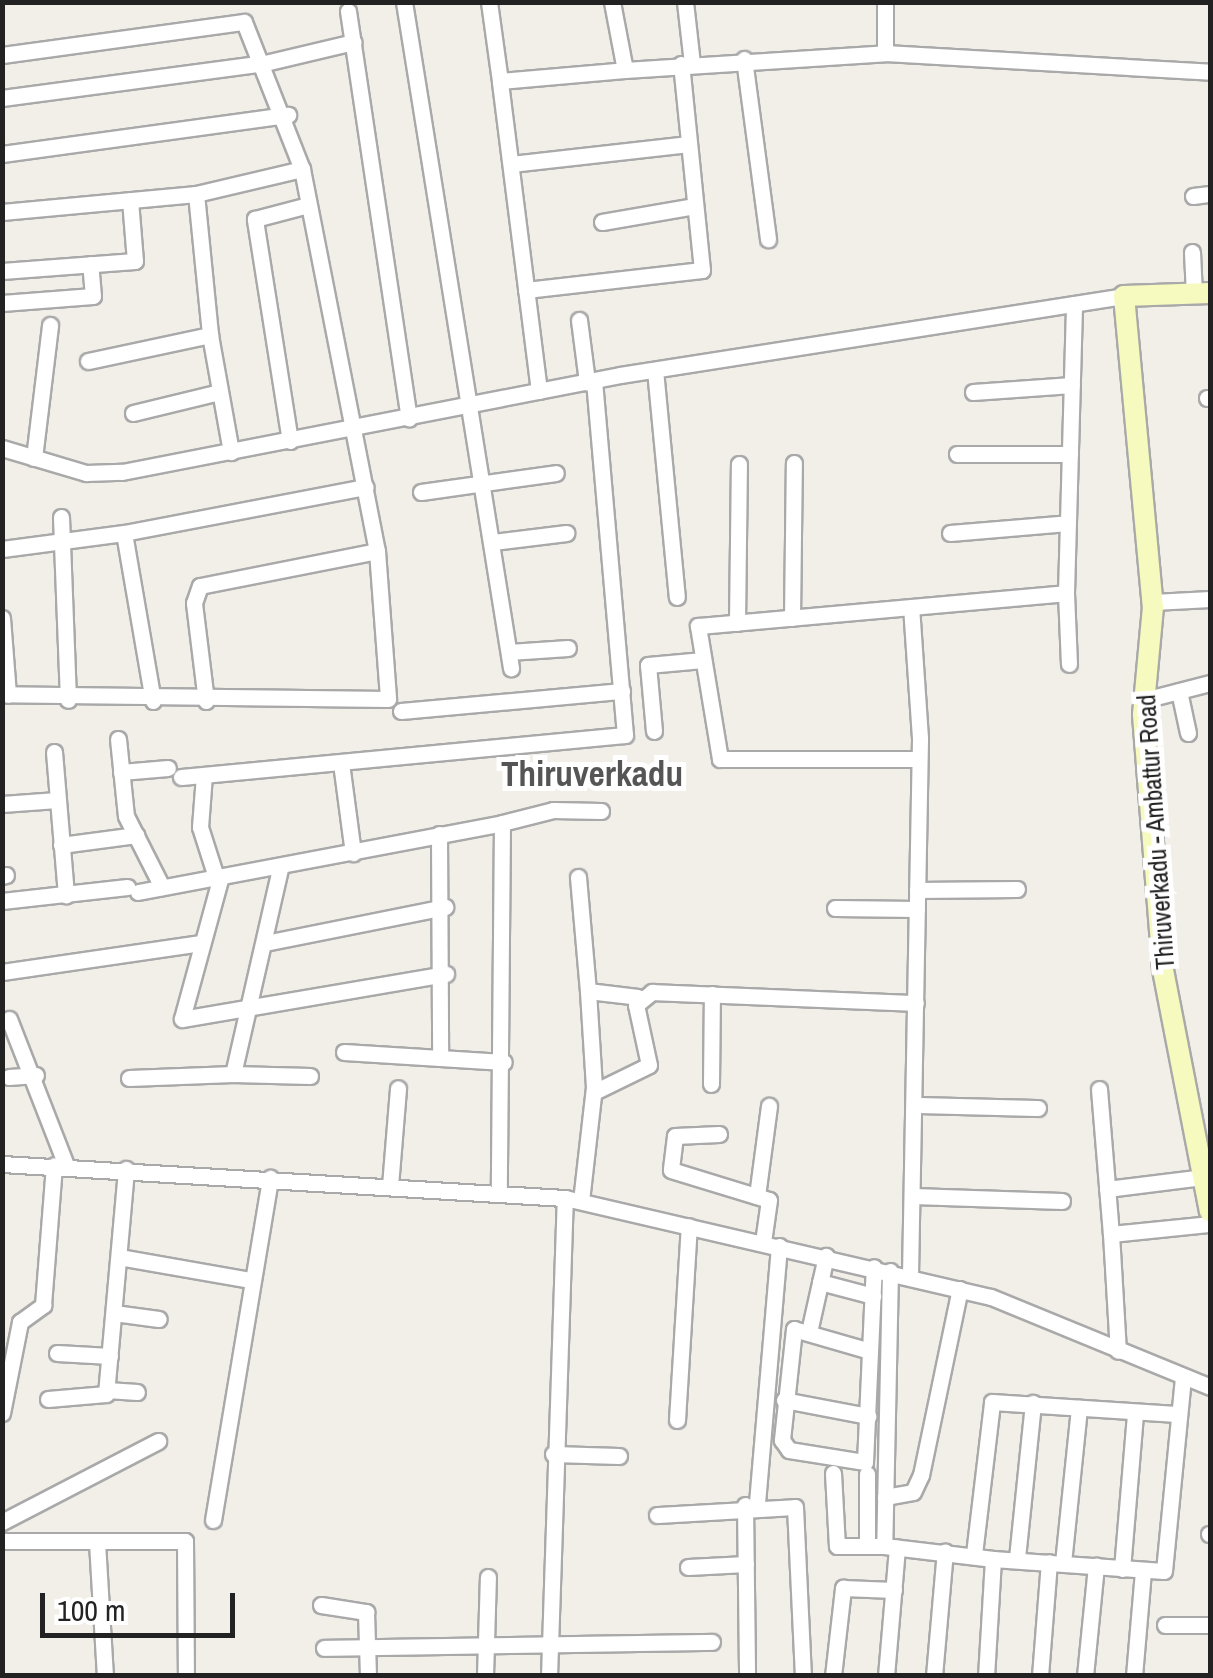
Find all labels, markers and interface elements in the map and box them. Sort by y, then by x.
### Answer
street label: Thiruverkadu - Ambattur Road [1131,693,1181,971]
district label: Thiruverkadu [501,753,683,795]
scale bar [45,1573,240,1635]
text: 100 m [57,1590,125,1630]

